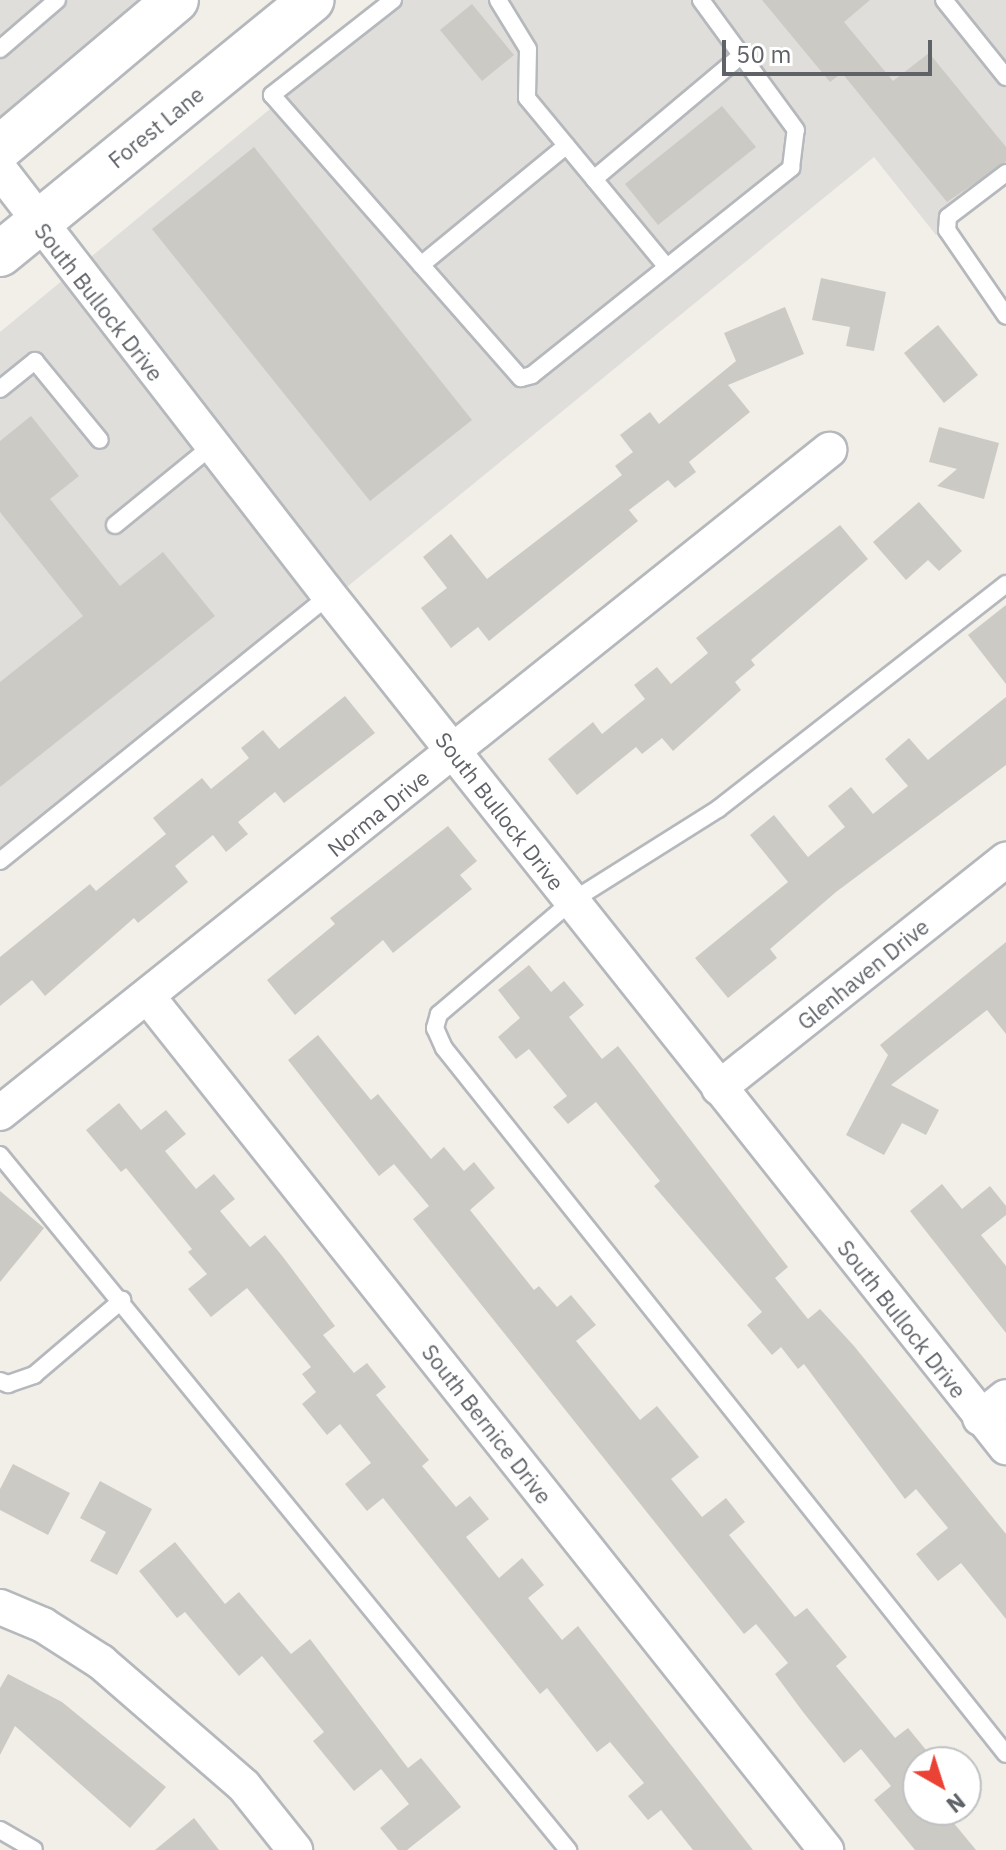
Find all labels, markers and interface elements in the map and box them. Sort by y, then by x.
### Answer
scale bar [726,24,936,74]
text: 50 m [736,38,791,70]
street label: Forest Lane [103,81,209,173]
street label: South Bullock Drive [29,218,169,386]
street label: South Bullock Drive [430,727,570,895]
street label: Norma Drive [322,764,434,862]
street label: Glenhaven Drive [792,913,934,1035]
street label: South Bullock Drive [832,1235,972,1403]
street label: South Bernice Drive [417,1339,557,1509]
north arrow [902,1746,982,1826]
text: N [941,1787,971,1820]

